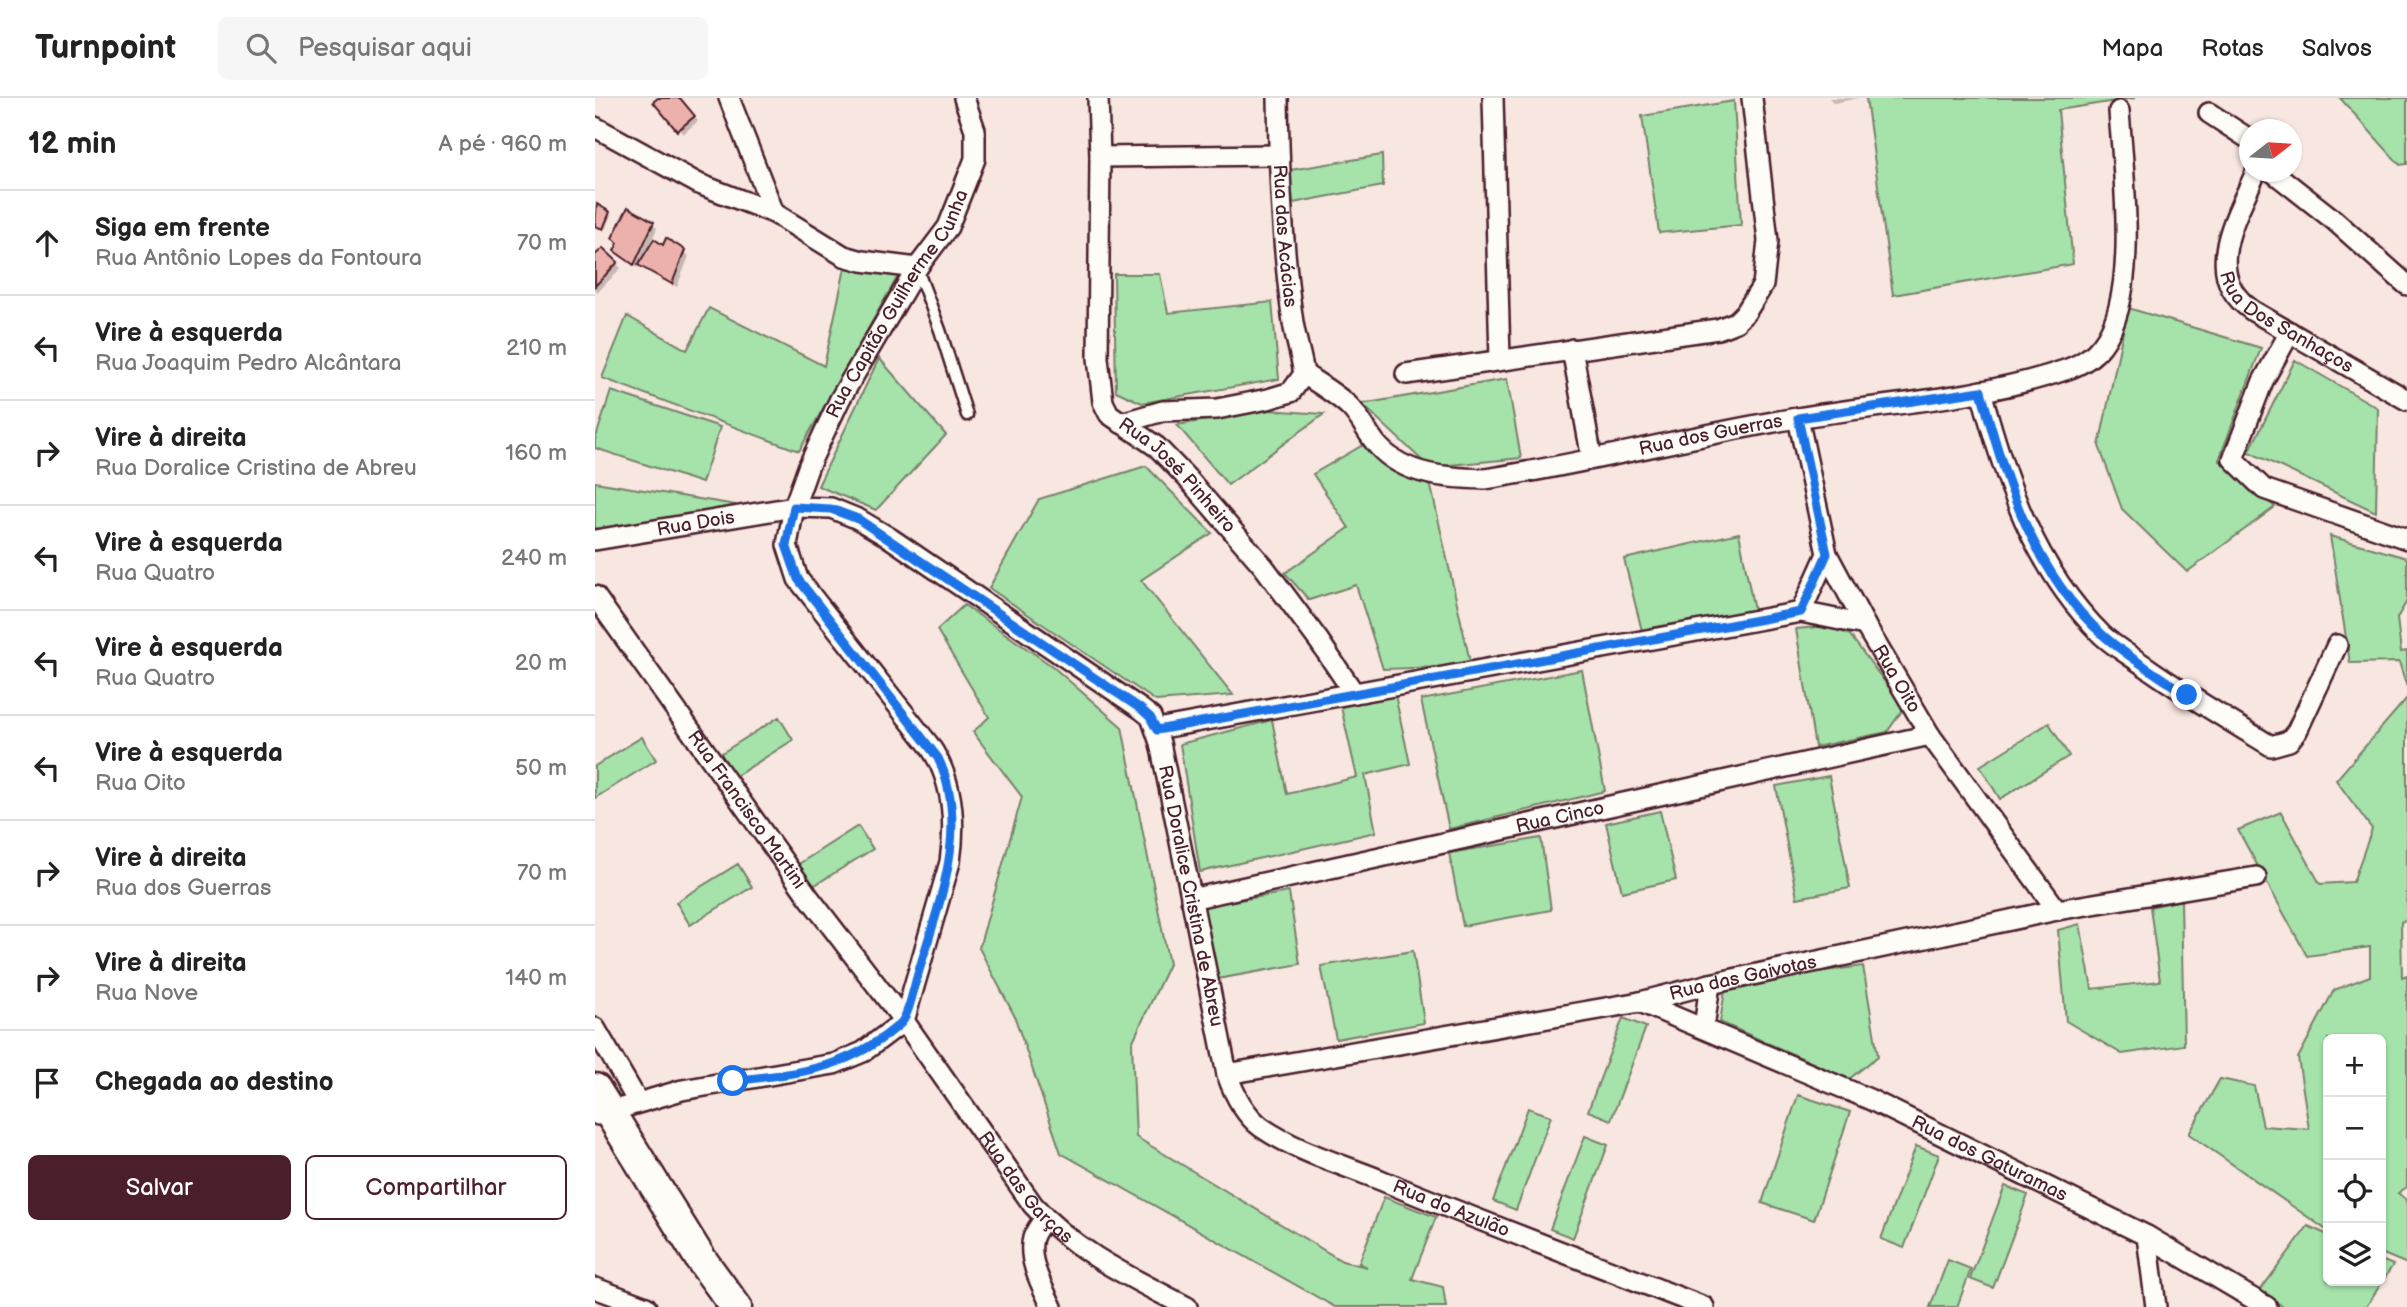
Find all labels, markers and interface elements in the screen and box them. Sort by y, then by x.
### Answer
search box [218,17,708,80]
text: Turnpoint [35,28,176,68]
icon: search [242,29,280,67]
text: Pesquisar aqui [298,33,472,64]
text: Mapa [2101,34,2163,63]
text: Rotas [2201,34,2264,63]
text: Salvos [2302,34,2372,63]
north arrow [2239,119,2302,182]
text: 12 min [28,126,116,162]
text: A pé · 960 m [438,130,567,158]
street label: Rua das Acácias [1268,164,1302,309]
street label: Rua Capitão Guilherme Cunha [821,186,973,422]
text: Siga em frente [95,213,270,244]
icon: ahead [28,224,66,262]
text: 70 m [517,229,567,257]
text: Rua Antônio Lopes da Fontoura [95,244,422,272]
street label: Rua Dos Sanhaços [2214,269,2357,378]
text: Vire à esquerda [95,318,283,349]
icon: left [28,329,66,367]
text: 210 m [506,334,567,362]
text: Rua Joaquim Pedro Alcântara [95,349,402,377]
street label: Rua dos Guerras [1637,409,1784,461]
street label: Rua José Pinheiro [1114,413,1241,538]
text: Vire à direita [95,423,247,454]
icon: right [28,434,66,472]
text: 160 m [505,439,567,467]
text: Rua Doralice Cristina de Abreu [95,454,417,482]
street label: Rua Dois [655,506,736,541]
text: Vire à esquerda [95,528,283,559]
icon: left [28,539,66,577]
text: 240 m [501,544,567,572]
text: Rua Quatro [95,559,215,587]
text: Vire à esquerda [95,633,283,664]
street label: Rua Oito [1868,641,1926,717]
icon: left [28,644,66,682]
text: 20 m [515,649,567,677]
text: Rua Quatro [95,664,215,692]
route end [2171,679,2202,710]
street label: Rua Francisco Martini [683,726,811,893]
text: Vire à esquerda [95,738,283,769]
icon: left [28,749,66,787]
text: 50 m [515,754,567,782]
street label: Rua Doralice Cristina de Abreu [1153,763,1229,1028]
text: Rua Oito [95,769,186,797]
street label: Rua Cinco [1514,796,1606,838]
text: Vire à direita [95,843,247,874]
icon: right [28,854,66,892]
text: 70 m [517,859,567,887]
text: Rua dos Guerras [95,874,271,902]
text: Vire à direita [95,948,247,979]
street label: Rua das Gaivotas [1667,950,1818,1005]
icon: right [28,959,66,997]
text: 140 m [505,964,567,992]
text: Rua Nove [95,979,198,1007]
map controls [2323,1034,2386,1286]
button: + [2323,1034,2386,1097]
icon: arrive [28,1064,66,1102]
route start [717,1065,748,1096]
text: Chegada ao destino [95,1067,333,1098]
button: − [2323,1097,2386,1160]
street label: Rua dos Gaturamas [1908,1110,2071,1206]
street label: Rua das Garças [973,1127,1077,1248]
button: Salvar [28,1155,291,1220]
button: Compartilhar [305,1155,567,1220]
button: locate [2323,1160,2386,1223]
street label: Rua do Azulão [1389,1175,1513,1242]
button: layers [2323,1223,2386,1286]

